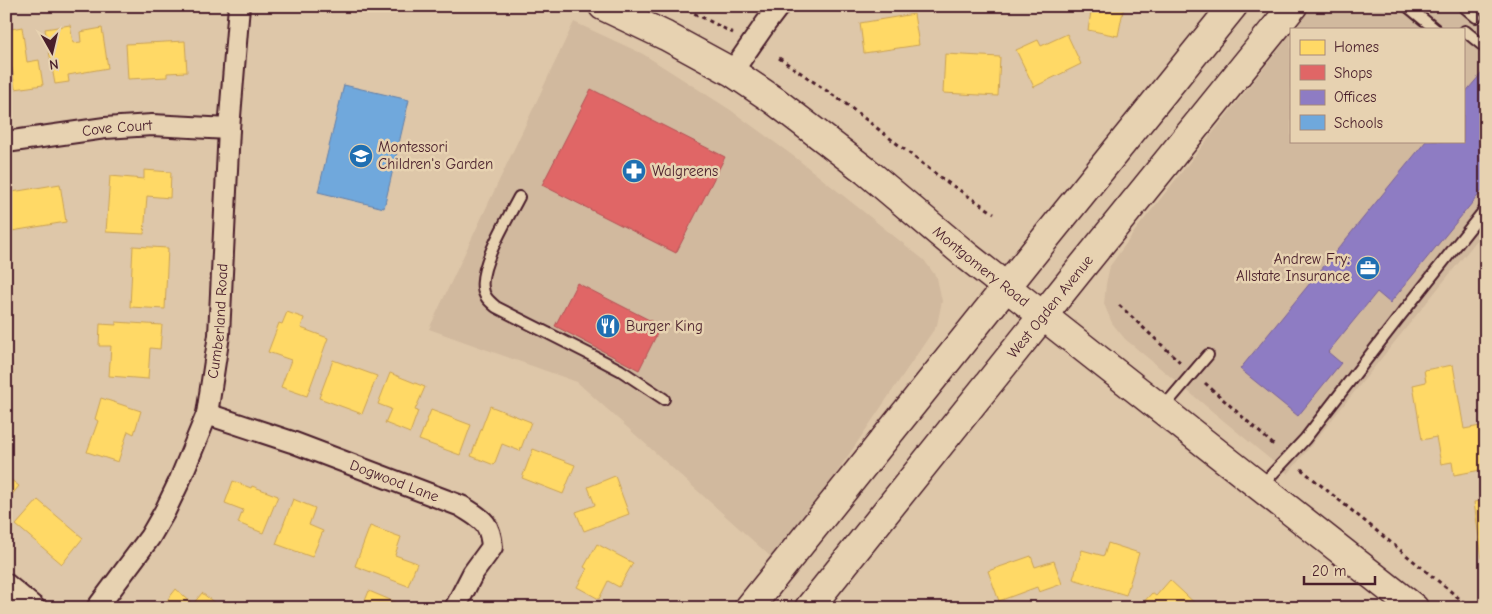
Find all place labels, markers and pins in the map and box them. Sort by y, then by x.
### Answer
place label: Montessori Children's Garden [378,138,493,173]
school or university icon: Montessori Children's Garden [348,143,374,169]
pharmacy icon: Walgreens [621,158,647,184]
place label: Walgreens [652,162,718,180]
place label: Andrew Fry: Allstate Insurance [1236,250,1350,285]
office icon: Andrew Fry: Allstate Insurance [1355,255,1381,281]
restaurant icon: Burger King [595,313,621,339]
place label: Burger King [626,317,703,335]

